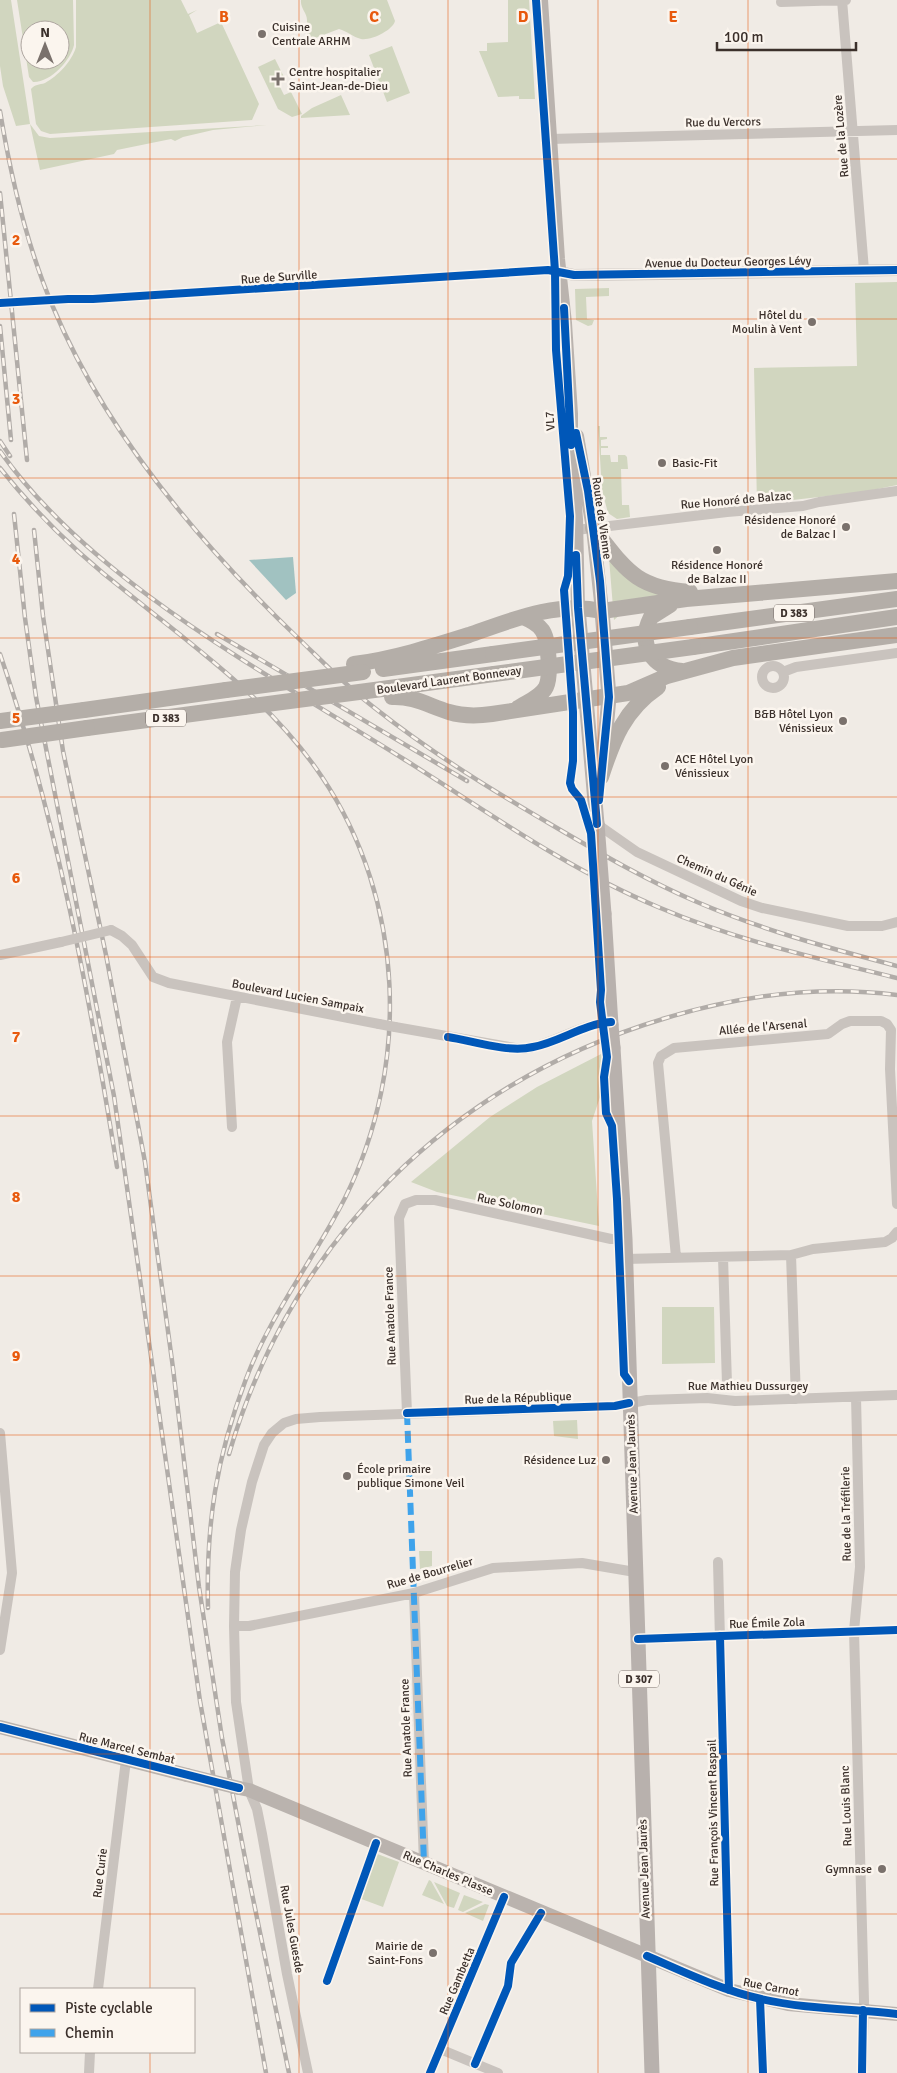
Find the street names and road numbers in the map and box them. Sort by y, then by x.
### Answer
street label: Rue de la Lozère [830,94,853,178]
street label: Rue du Vercors [685,114,761,131]
street label: Avenue du Docteur Georges Lévy [645,254,812,271]
street label: Rue de Surville [240,267,318,288]
street label: VL7 [542,411,559,431]
street label: Route de Vienne [588,476,615,560]
street label: Rue Honoré de Balzac [680,488,792,513]
road number: D 383 [774,604,814,622]
street label: Boulevard Laurent Bonnevay [376,663,523,698]
road number: D 383 [146,710,186,726]
street label: Chemin du Génie [674,851,760,900]
street label: Boulevard Lucien Sampaix [231,976,366,1017]
street label: Allée de l'Arsenal [718,1016,808,1039]
street label: Rue Solomon [476,1190,544,1219]
street label: Rue Anatole France [381,1266,400,1366]
street label: Rue Mathieu Dussurgey [688,1379,809,1394]
street label: Rue de la République [464,1389,572,1408]
street label: Avenue Jean Jaurès [623,1414,642,1514]
street label: Rue de la Tréfilerie [838,1466,855,1562]
street label: Rue de Bourrelier [385,1554,476,1593]
street label: Rue Émile Zola [729,1615,805,1632]
road number: D 307 [619,1670,659,1688]
street label: Rue Anatole France [397,1678,416,1778]
street label: Rue Marcel Sembat [77,1729,177,1768]
street label: Rue François Vincent Raspail [705,1739,722,1887]
street label: Rue Louis Blanc [838,1765,855,1847]
street label: Avenue Jean Jaurès [635,1819,654,1919]
street label: Rue Curie [90,1847,111,1899]
street label: Rue Charles Plasse [400,1848,495,1899]
street label: Rue Jules Guesde [276,1884,307,1974]
street label: Rue Gambetta [436,1945,478,2017]
street label: Rue Carnot [742,1975,800,2000]

